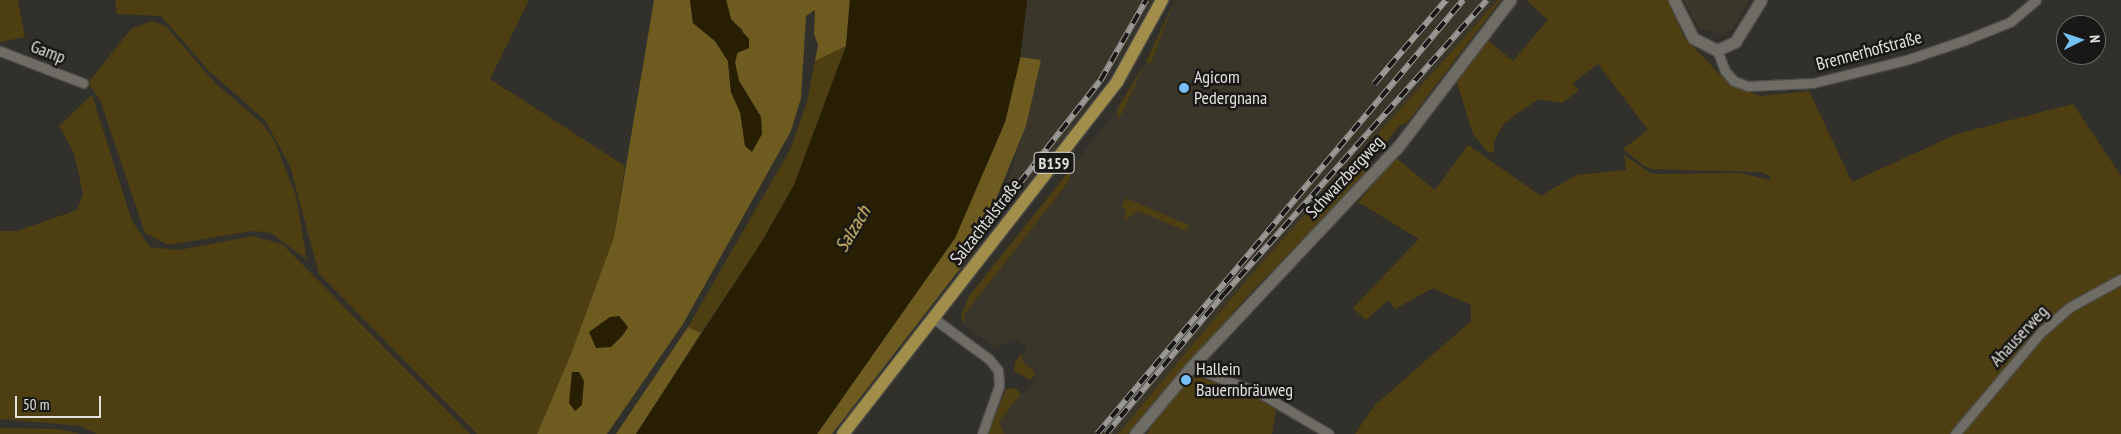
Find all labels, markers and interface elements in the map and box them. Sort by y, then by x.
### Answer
north arrow [2056,15,2106,65]
street label: Brennerhofstraße [1814,27,1924,75]
text: N [2086,35,2104,43]
street label: Gamp [28,36,68,68]
place label: Agicom Pedergnana [1194,67,1267,110]
marker: Agicom Pedergnana [1178,82,1190,94]
street label: Schwarzbergweg [1301,131,1389,223]
road number: B159 [1033,150,1075,177]
street label: Salzachtalstraße [946,175,1026,269]
water label: Salzach [830,202,876,256]
street label: Ahauserweg [1985,301,2053,371]
place label: Hallein Bauernbräuweg [1196,359,1293,402]
marker: Hallein Bauernbräuweg [1180,374,1192,386]
scale bar [18,386,104,418]
text: 50 m [23,395,49,414]

